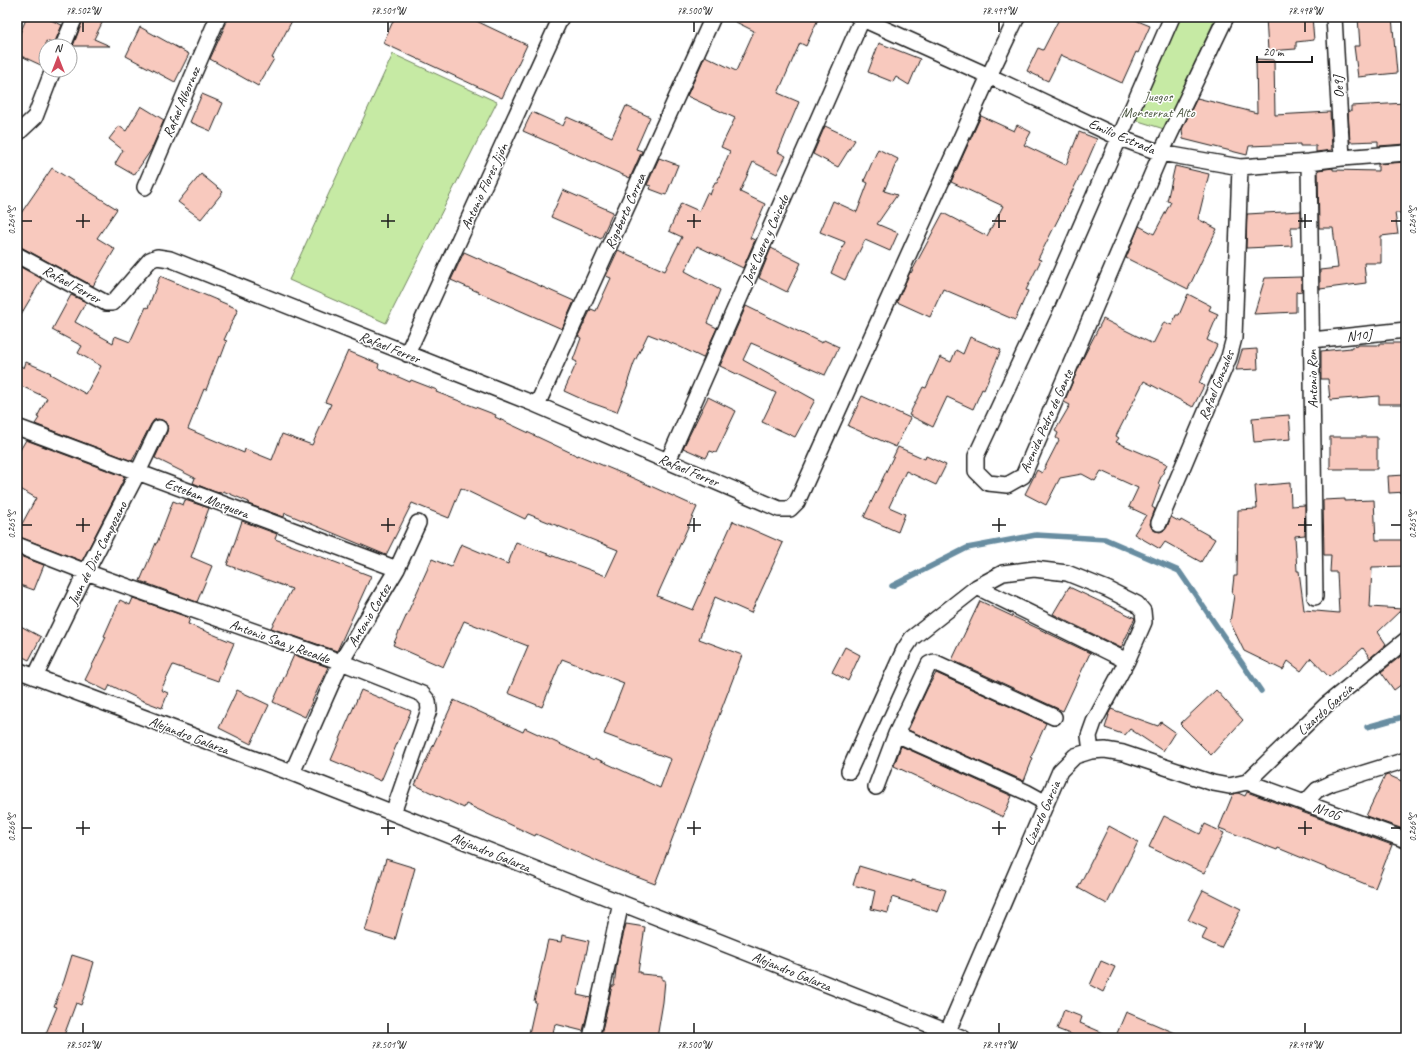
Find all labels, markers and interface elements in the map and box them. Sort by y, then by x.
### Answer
text: 78.502°W [66,4,102,17]
text: 78.501°W [371,4,407,17]
text: 78.500°W [677,4,713,17]
text: 78.499°W [982,4,1018,17]
text: 78.498°W [1288,4,1324,17]
north arrow [38,38,78,78]
scale bar [1257,38,1312,64]
text: N [55,41,64,55]
text: 20 m [1263,44,1285,60]
street label: Rafael Albornoz [159,63,204,140]
street label: Oe9J [1329,73,1348,98]
park label: Juegos Monserrat Alto [1121,88,1196,121]
street label: Emilio Estrada [1086,115,1159,159]
street label: Antonio Flores Jijón [457,140,512,232]
street label: Rigoberto Correa [601,170,650,252]
street label: José Cuero y Caicedo [738,191,793,287]
text: 0.264°S [5,205,18,235]
text: 0.264°S [1406,205,1419,235]
street label: Rafael Ferrer [40,262,105,308]
street label: N10J [1346,325,1375,345]
street label: Rafael Ferrer [357,328,423,368]
street label: Rafael Gonzales [1195,347,1239,422]
street label: Antonio Ron [1303,349,1322,408]
street label: Avenida Pedro de Gante [1016,366,1077,475]
street label: Rafael Ferrer [656,450,722,491]
street label: Esteban Mosquera [163,475,252,523]
street label: Juan de Dios Campozano [64,498,131,609]
text: 0.265°S [5,509,18,539]
text: 0.265°S [1406,509,1419,539]
street label: Antonio Cortez [344,579,396,650]
street label: Antonio Saa y Recalde [228,616,333,668]
street label: Lizardo García [1294,679,1357,739]
street label: Alejandro Galarza [147,713,232,759]
street label: Lizardo Garcia [1021,777,1065,848]
street label: N10G [1311,799,1345,825]
text: 0.266°S [5,812,18,842]
text: 0.266°S [1406,812,1419,842]
street label: Alejandro Galarza [449,829,534,876]
street label: Alejandro Galarza [750,948,835,995]
text: 78.502°W [66,1038,102,1051]
text: 78.501°W [371,1038,407,1051]
text: 78.500°W [677,1038,713,1051]
text: 78.499°W [982,1038,1018,1051]
text: 78.498°W [1288,1038,1324,1051]

